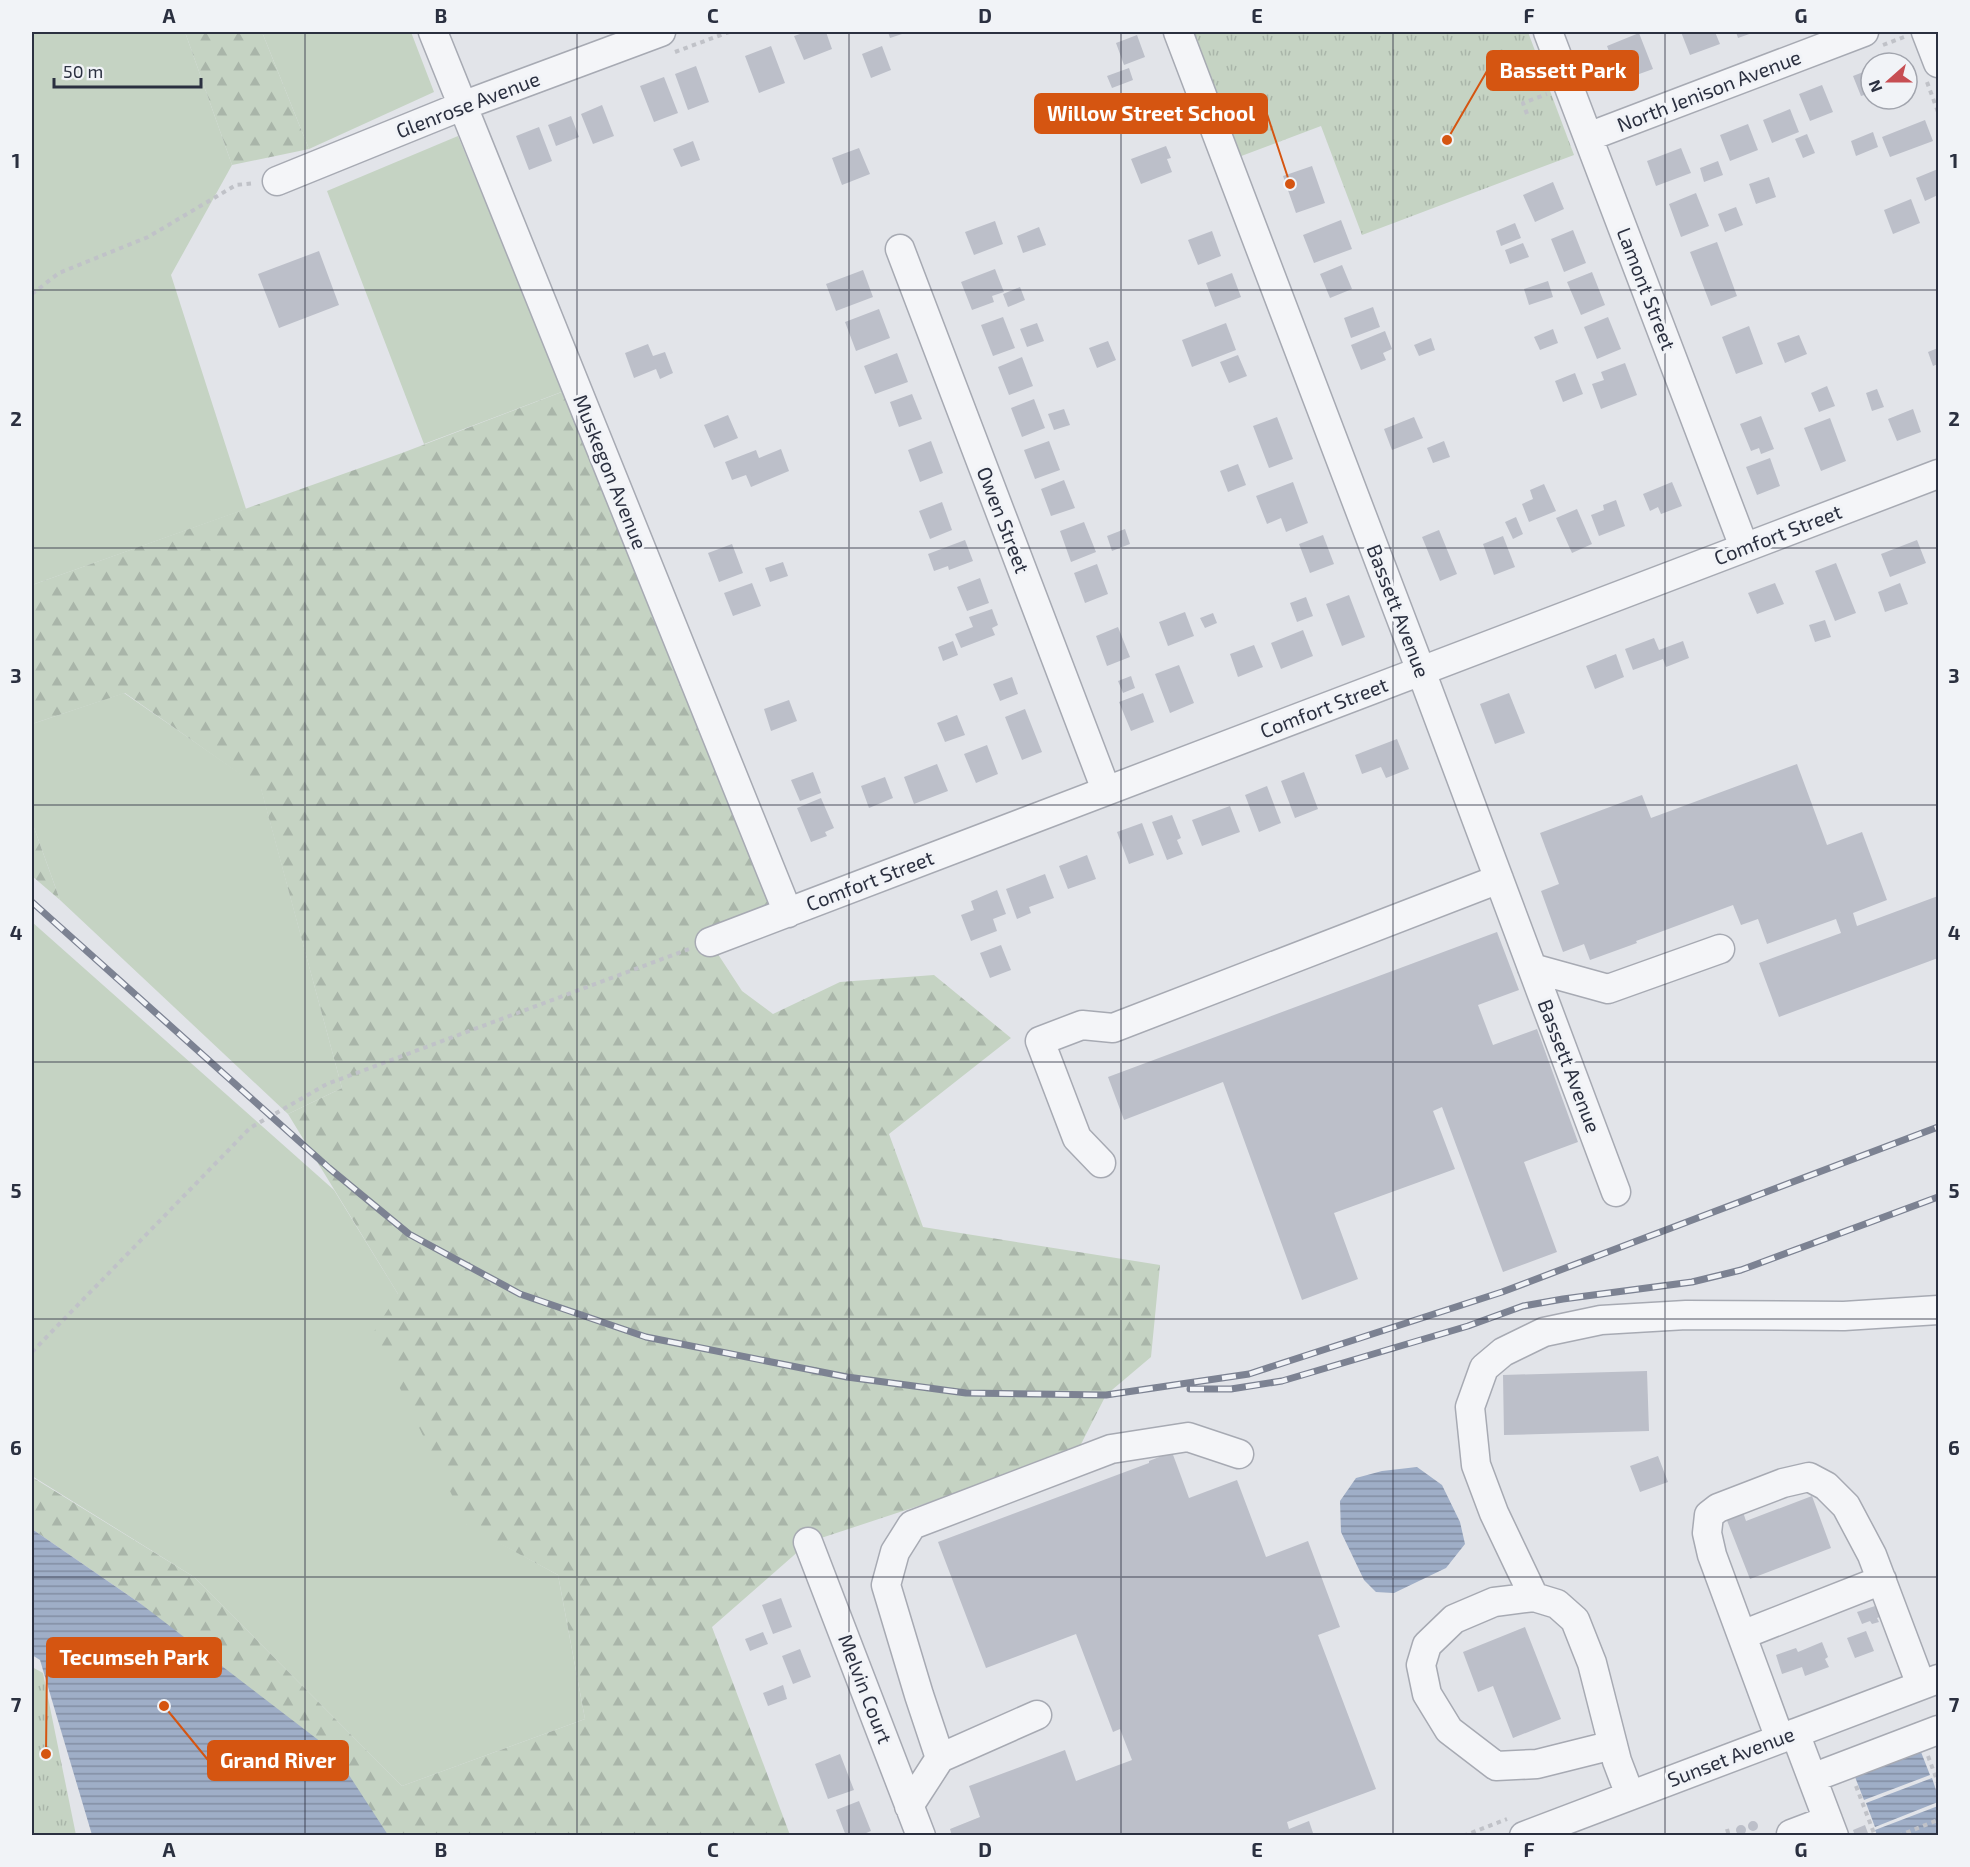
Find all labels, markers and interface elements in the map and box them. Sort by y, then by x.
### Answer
text: A [162,3,176,27]
text: B [435,3,447,27]
text: C [707,3,719,27]
text: D [978,3,992,27]
text: E [1251,3,1263,27]
text: F [1523,3,1535,27]
text: G [1795,3,1807,27]
street label: North Jenison Avenue [1613,44,1804,136]
scale bar [54,51,201,89]
callout: Bassett Park [1487,51,1638,90]
north arrow [1859,51,1919,111]
text: Bassett Park [1500,57,1627,82]
text: 50 m [63,60,103,82]
street label: Glenrose Avenue [392,66,543,142]
text: N [1864,78,1885,95]
callout: Willow Street School [1035,94,1267,133]
text: Willow Street School [1047,100,1255,125]
text: 1 [12,148,20,172]
text: 1 [1950,148,1958,172]
street label: Lamont Street [1613,224,1681,354]
street label: Muskegon Avenue [569,391,653,553]
text: 2 [10,406,22,430]
text: 2 [1948,406,1960,430]
street label: Owen Street [973,463,1035,577]
street label: Comfort Street [1710,499,1845,569]
street label: Bassett Avenue [1363,541,1435,681]
text: 3 [10,663,22,687]
text: 3 [1948,663,1960,687]
street label: Comfort Street [1256,672,1391,742]
street label: Comfort Street [802,845,937,915]
text: 4 [10,920,23,944]
text: 4 [1948,920,1961,944]
street label: Bassett Avenue [1534,996,1606,1136]
text: 5 [10,1178,22,1202]
text: 5 [1948,1178,1960,1202]
text: 6 [10,1435,22,1459]
text: 6 [1948,1435,1960,1459]
street label: Melvin Court [834,1631,898,1747]
callout: Tecumseh Park [47,1638,221,1677]
text: Tecumseh Park [59,1644,209,1669]
text: 7 [11,1692,22,1716]
text: 7 [1949,1692,1960,1716]
street label: Sunset Avenue [1664,1721,1797,1791]
callout: Grand River [208,1741,348,1780]
text: Grand River [220,1747,336,1772]
text: A [162,1837,176,1861]
text: B [435,1837,447,1861]
text: C [707,1837,719,1861]
text: D [978,1837,992,1861]
text: E [1251,1837,1263,1861]
text: F [1523,1837,1535,1861]
text: G [1795,1837,1807,1861]

